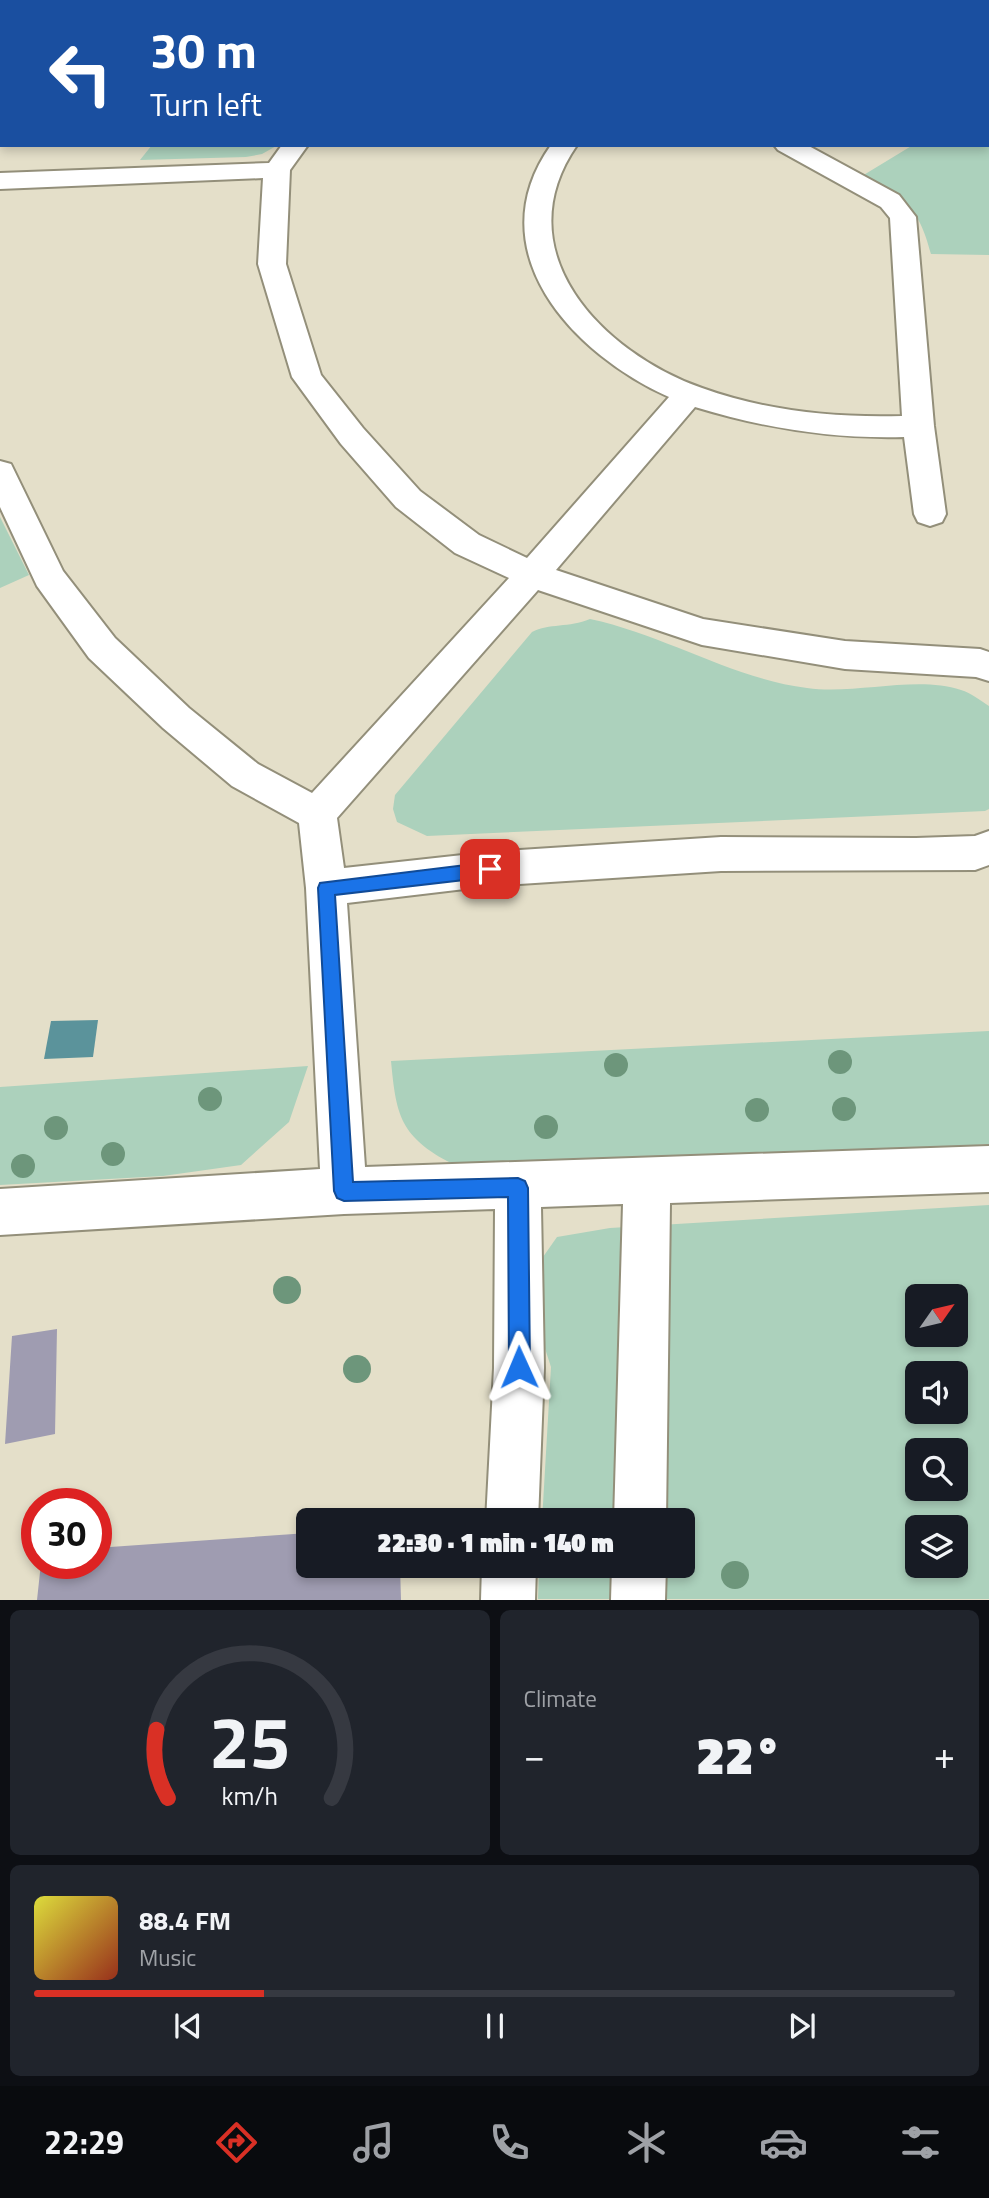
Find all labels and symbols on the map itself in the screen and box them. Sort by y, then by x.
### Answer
pin [460,839,520,899]
north arrow [905,1284,968,1348]
position arrow [482,1330,556,1404]
speed limit sign: 30 [21,1488,112,1579]

